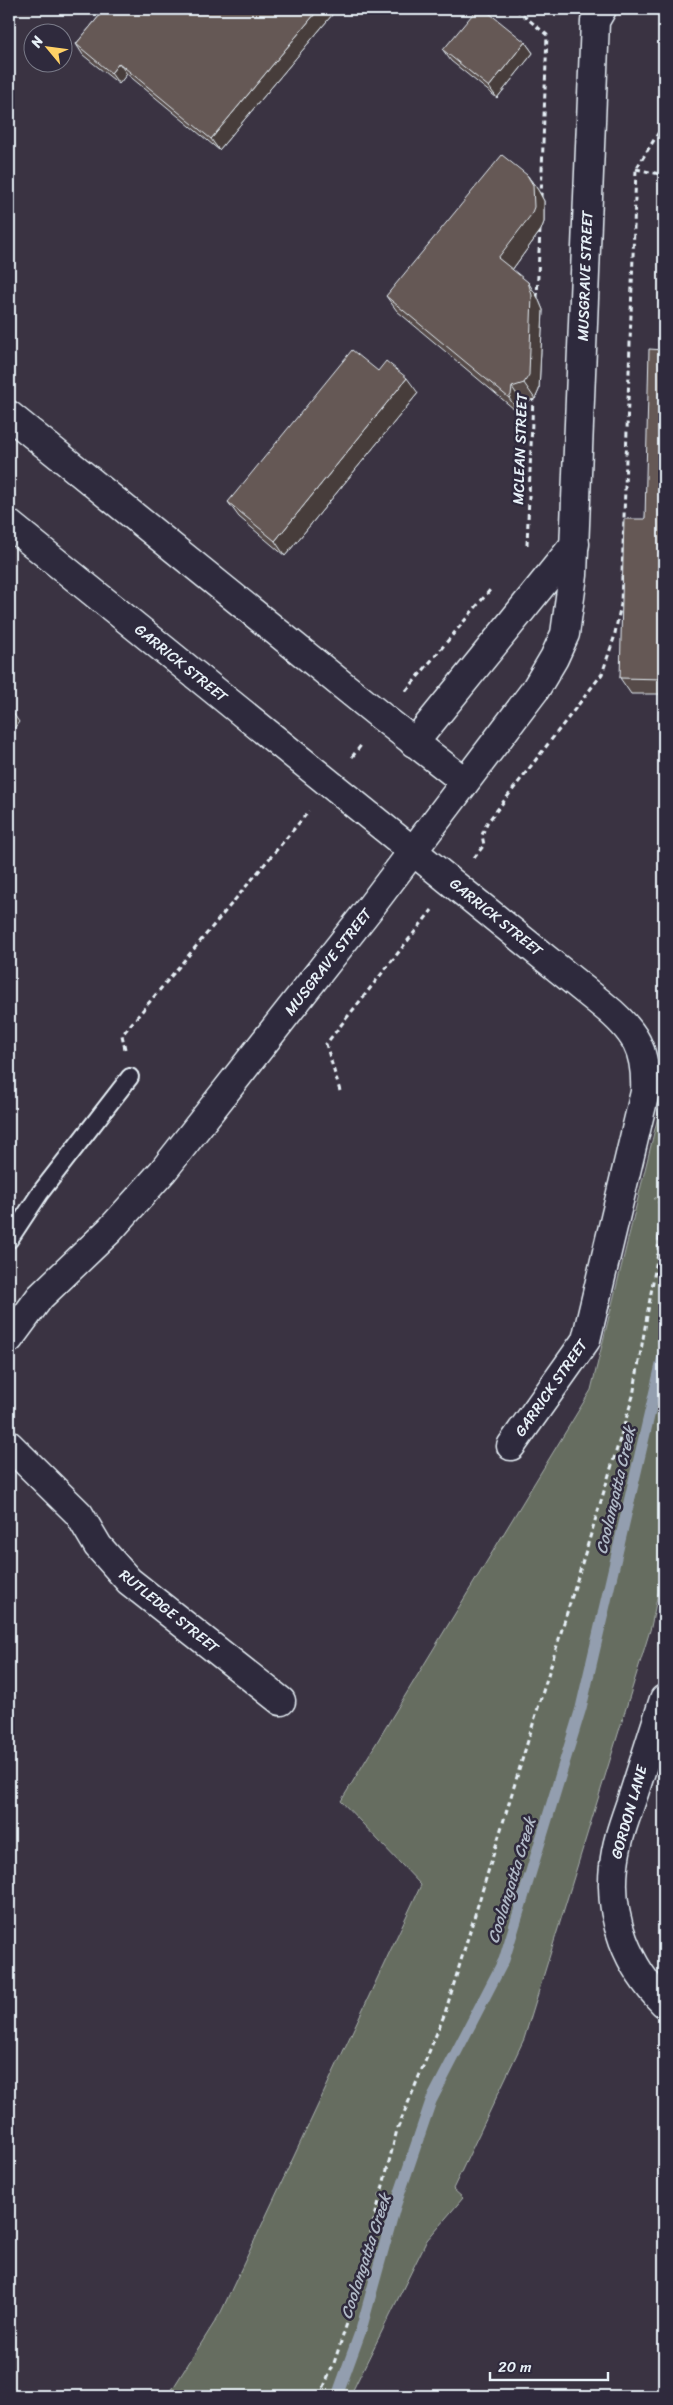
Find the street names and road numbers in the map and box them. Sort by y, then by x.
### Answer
street label: MUSGRAVE STREET [570,209,600,342]
street label: MCLEAN STREET [505,392,535,505]
street label: GARRICK STREET [129,617,235,710]
street label: GARRICK STREET [444,871,550,964]
street label: MUSGRAVE STREET [278,901,379,1021]
street label: GARRICK STREET [508,1333,595,1442]
street label: RUTLEDGE STREET [113,1562,226,1661]
street label: GORDON LANE [603,1760,655,1862]

